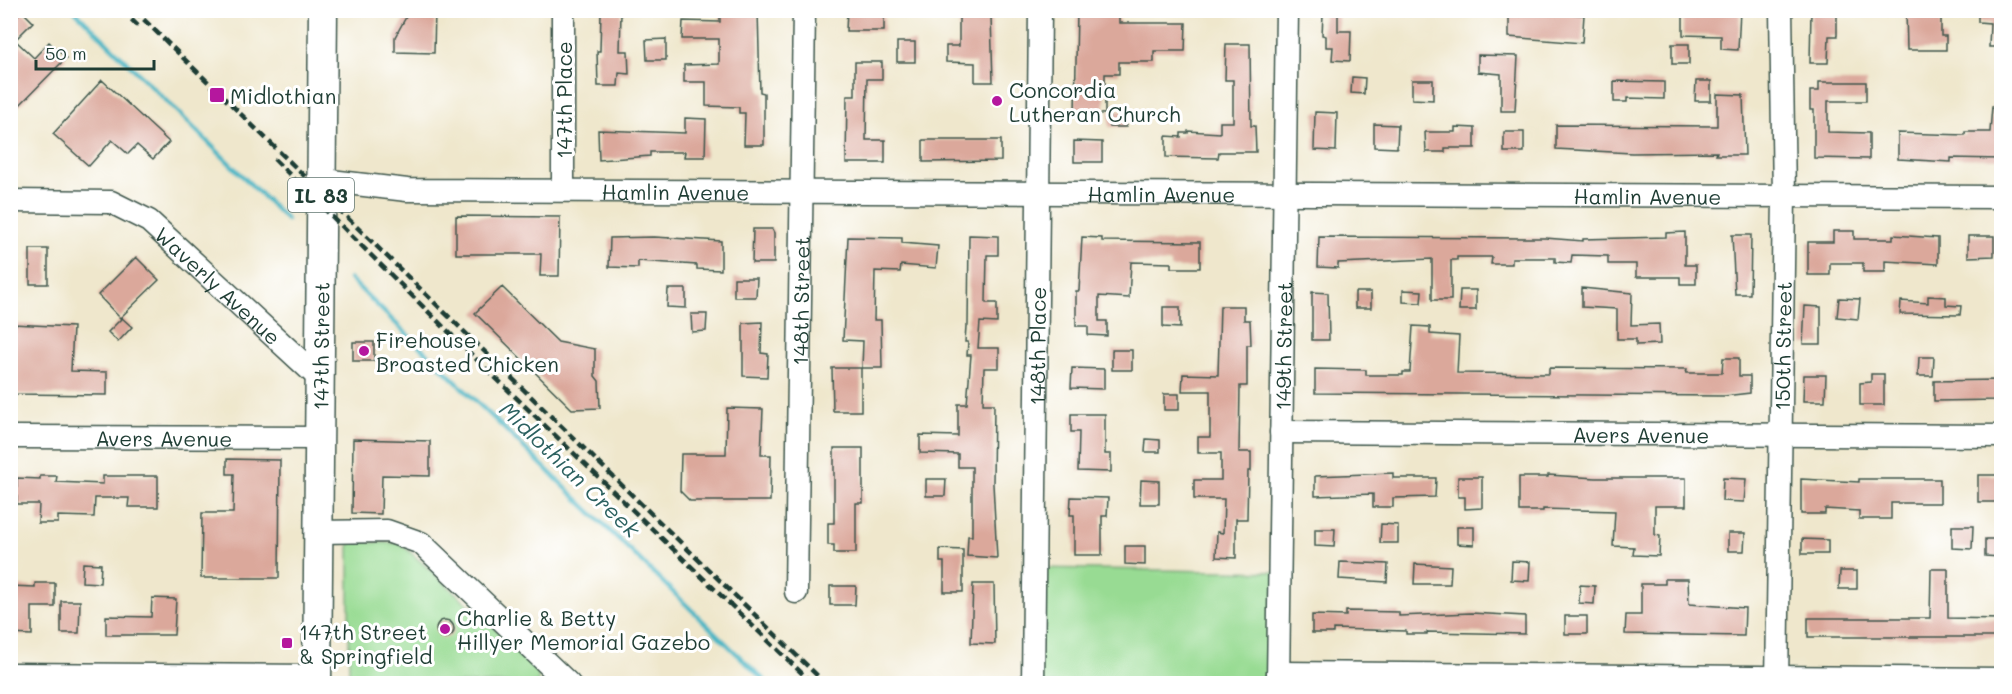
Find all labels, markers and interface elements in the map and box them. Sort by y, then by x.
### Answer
scale bar [36,33,154,71]
text: 50 m [45,41,87,65]
street label: 147th Place [550,41,577,159]
place label: Concordia Lutheran Church [1009,76,1181,127]
place label: Midlothian [230,82,336,109]
marker: Midlothian [208,86,226,104]
marker: Concordia Lutheran Church [990,94,1004,108]
street label: Hamlin Avenue [602,177,749,205]
road number: IL 83 [288,178,354,212]
street label: Hamlin Avenue [1088,179,1235,207]
street label: Hamlin Avenue [1574,182,1721,209]
street label: Waverly Avenue [150,220,287,350]
street label: 148th Street [786,236,814,366]
street label: 149th Street [1268,281,1297,411]
street label: 150th Street [1767,281,1796,411]
street label: 147th Street [306,282,334,410]
street label: 148th Place [1022,286,1051,406]
place label: Firehouse Broasted Chicken [376,326,559,377]
marker: Firehouse Broasted Chicken [357,344,371,358]
water label: Midlothian Creek [494,395,647,544]
street label: Avers Avenue [1573,420,1709,448]
street label: Avers Avenue [96,424,232,451]
place label: Charlie & Betty Hillyer Memorial Gazebo [457,604,710,655]
place label: 147th Street & Springfield [299,618,433,669]
marker: Charlie & Betty Hillyer Memorial Gazebo [438,622,452,636]
marker: 147th Street & Springfield [280,636,294,650]

